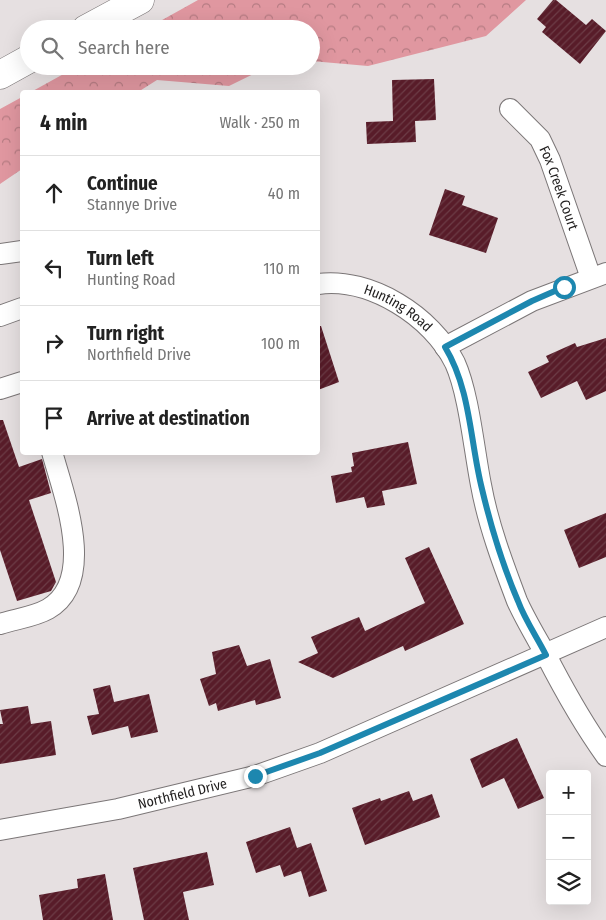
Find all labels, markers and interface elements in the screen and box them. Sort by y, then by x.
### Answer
search box [20,20,320,75]
icon: search [38,34,66,62]
text: Search here [78,36,170,59]
text: 4 min [40,110,88,136]
text: Walk · 250 m [219,113,300,132]
street label: Fox Creek Court [535,143,582,233]
text: Continue [87,172,158,195]
icon: ahead [40,179,68,207]
text: 40 m [268,184,300,203]
text: Stannye Drive [87,195,177,214]
text: Turn left [87,247,154,270]
icon: left [40,254,68,282]
text: 110 m [263,259,300,278]
text: Hunting Road [87,270,176,289]
route start [553,276,576,299]
street label: Hunting Road [362,281,436,335]
text: Turn right [87,322,164,345]
icon: right [40,329,68,357]
text: 100 m [261,334,300,353]
text: Northfield Drive [87,345,191,364]
icon: arrive [40,404,68,432]
text: Arrive at destination [87,407,250,430]
route end [244,765,267,788]
map controls [546,770,591,905]
button: + [546,770,591,815]
street label: Northfield Drive [136,775,229,813]
button: − [546,815,591,860]
button: layers [546,860,591,905]

